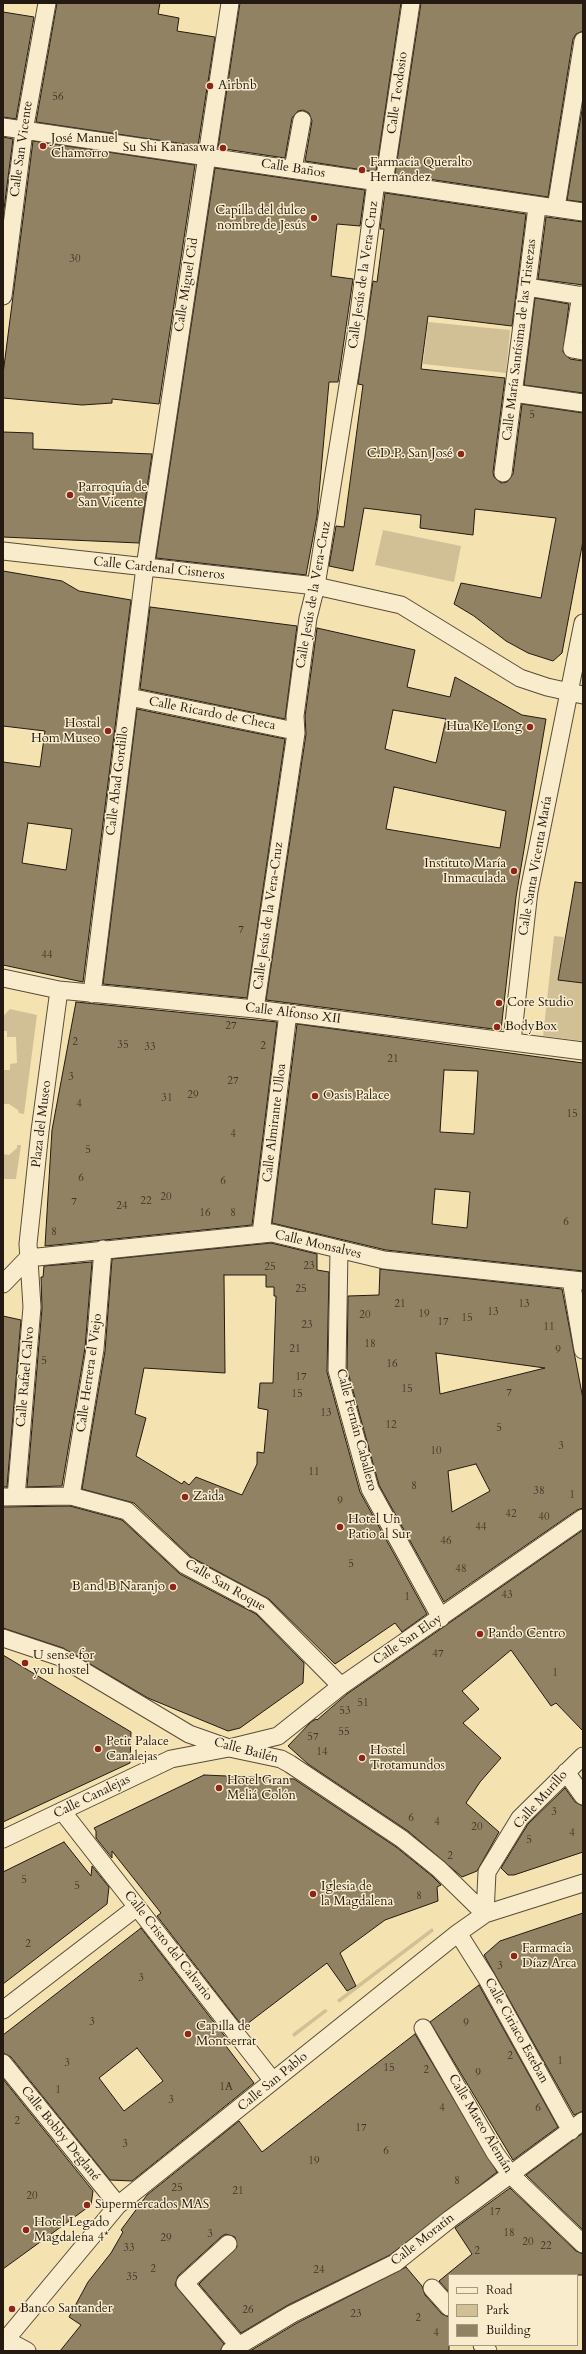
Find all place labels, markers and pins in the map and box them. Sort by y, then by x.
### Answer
place label: Airbnb [218,78,257,94]
marker: Airbnb [205,81,215,91]
place label: José Manuel Chamorro [51,131,118,162]
place label: Su Shi Kanasawa [123,140,215,156]
marker: José Manuel Chamorro [38,141,48,151]
marker: Su Shi Kanasawa [218,143,228,153]
place label: Farmacia Queralto Hernández [370,155,472,186]
marker: Farmacia Queralto Hernández [357,165,367,175]
place label: Capilla del dulce nombre de Jesús [215,203,306,234]
marker: Capilla del dulce nombre de Jesús [309,213,319,223]
place label: C.D.P. San José [367,446,453,462]
marker: C.D.P. San José [456,449,466,459]
place label: Parroquia de San Vicente [78,480,147,511]
marker: Parroquia de San Vicente [65,490,75,500]
place label: Hostal Hom Museo [31,716,100,747]
place label: Hua Ke Long [446,719,522,735]
marker: Hua Ke Long [525,722,535,732]
marker: Hostal Hom Museo [103,726,113,736]
place label: Instituto María Inmaculada [424,856,506,887]
marker: Instituto María Inmaculada [509,866,519,876]
place label: Core Studio [507,995,573,1011]
marker: Core Studio [494,998,504,1008]
place label: BodyBox [505,1019,557,1035]
marker: BodyBox [492,1022,502,1032]
place label: Oasis Palace [323,1088,390,1104]
marker: Oasis Palace [310,1091,320,1101]
place label: Zaida [193,1489,224,1505]
marker: Zaida [180,1492,190,1502]
place label: Hotel Un Patio al Sur [348,1512,410,1543]
marker: Hotel Un Patio al Sur [335,1522,345,1532]
place label: B and B Naranjo [72,1579,165,1595]
marker: B and B Naranjo [168,1582,178,1592]
place label: Pando Centro [488,1626,565,1642]
marker: Pando Centro [475,1629,485,1639]
place label: U sense for you hostel [33,1648,94,1679]
marker: U sense for you hostel [20,1658,30,1668]
place label: Petit Palace Canalejas [106,1734,169,1765]
place label: Hostel Trotamundos [370,1743,445,1774]
marker: Petit Palace Canalejas [93,1744,103,1754]
marker: Hostel Trotamundos [357,1753,367,1763]
place label: Hotel Gran Meliá Colón [227,1773,296,1804]
marker: Hotel Gran Meliá Colón [214,1783,224,1793]
place label: Iglesia de la Magdalena [321,1879,393,1910]
marker: Iglesia de la Magdalena [308,1889,318,1899]
place label: Farmacia Díaz Arca [522,1941,577,1972]
marker: Farmacia Díaz Arca [509,1951,519,1961]
place label: Capilla de Montserrat [196,2019,256,2050]
marker: Capilla de Montserrat [183,2029,193,2039]
place label: Supermercados MAS [95,2197,209,2213]
marker: Supermercados MAS [82,2200,92,2210]
place label: Hotel Legado Magdalena 4* [34,2215,109,2246]
marker: Hotel Legado Magdalena 4* [21,2225,31,2235]
place label: Banco Santander [20,2301,112,2317]
marker: Banco Santander [7,2304,17,2314]

